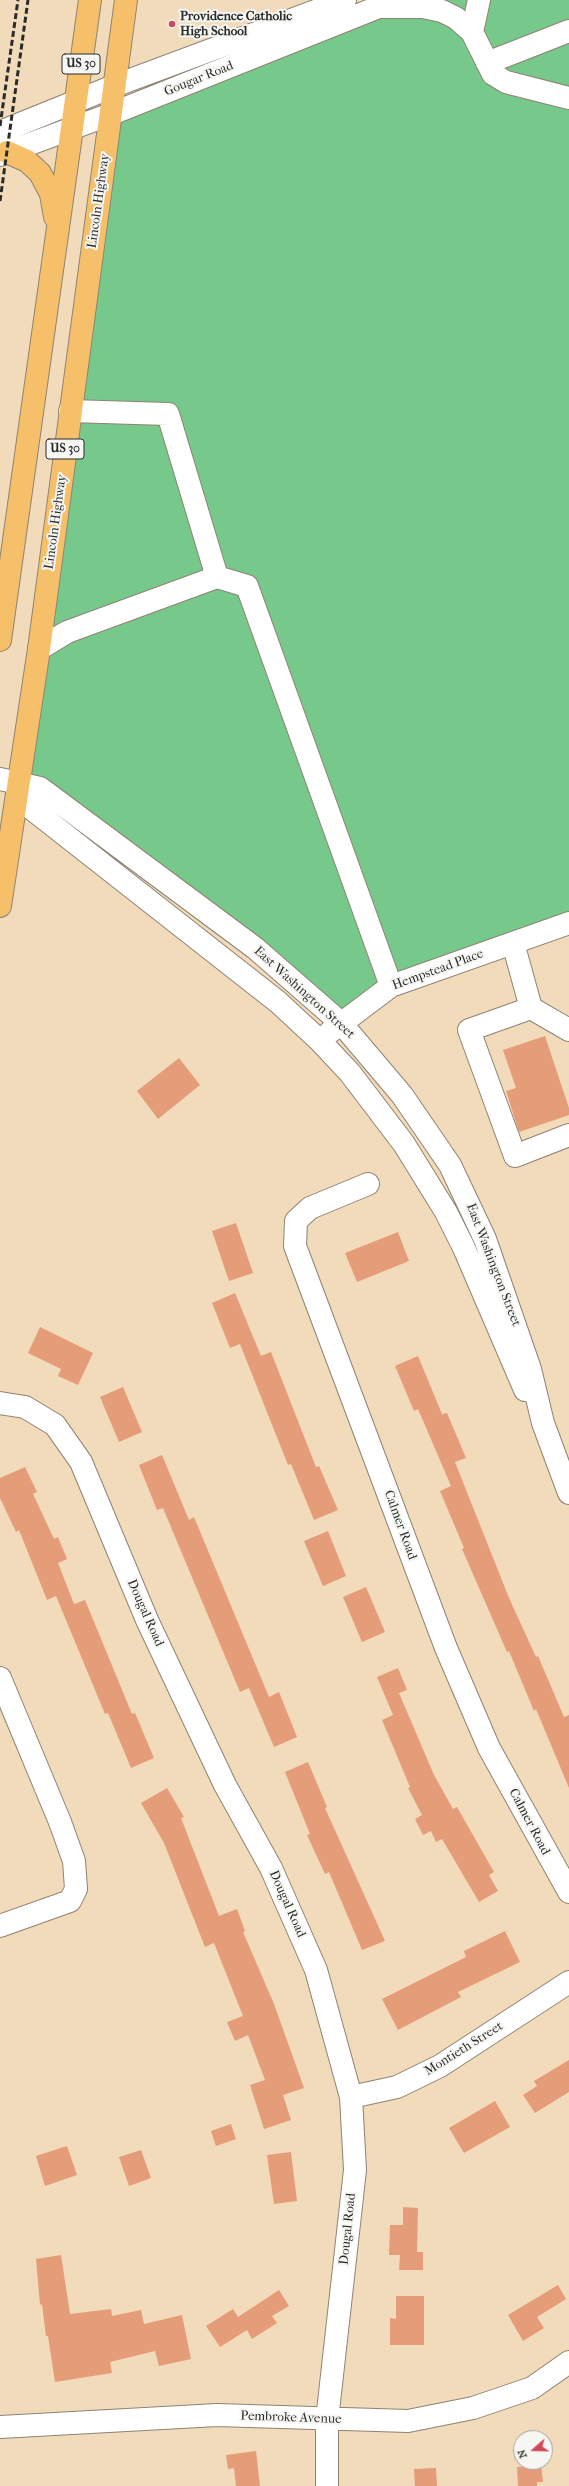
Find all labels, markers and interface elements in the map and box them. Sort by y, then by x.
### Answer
place label: Providence Catholic High School [180,9,292,40]
marker: Providence Catholic High School [167,19,177,29]
road number: US 30 [62,54,100,74]
street label: Gougar Road [162,58,236,100]
street label: Lincoln Highway [85,153,113,249]
road number: US 30 [46,439,84,459]
street label: Lincoln Highway [42,474,70,570]
street label: East Washington Street [250,944,358,1042]
street label: Hempstead Place [390,946,486,994]
street label: East Washington Street [462,1201,524,1329]
street label: Calmer Road [380,1488,420,1562]
street label: Dougal Road [123,1577,167,1649]
street label: Calmer Road [505,1786,553,1858]
street label: Dougal Road [265,1868,309,1940]
street label: Montieth Street [422,2019,506,2079]
street label: Dougal Road [336,2192,360,2266]
street label: Pembroke Avenue [240,2408,342,2428]
north arrow [513,2430,553,2470]
text: N [515,2448,530,2460]

